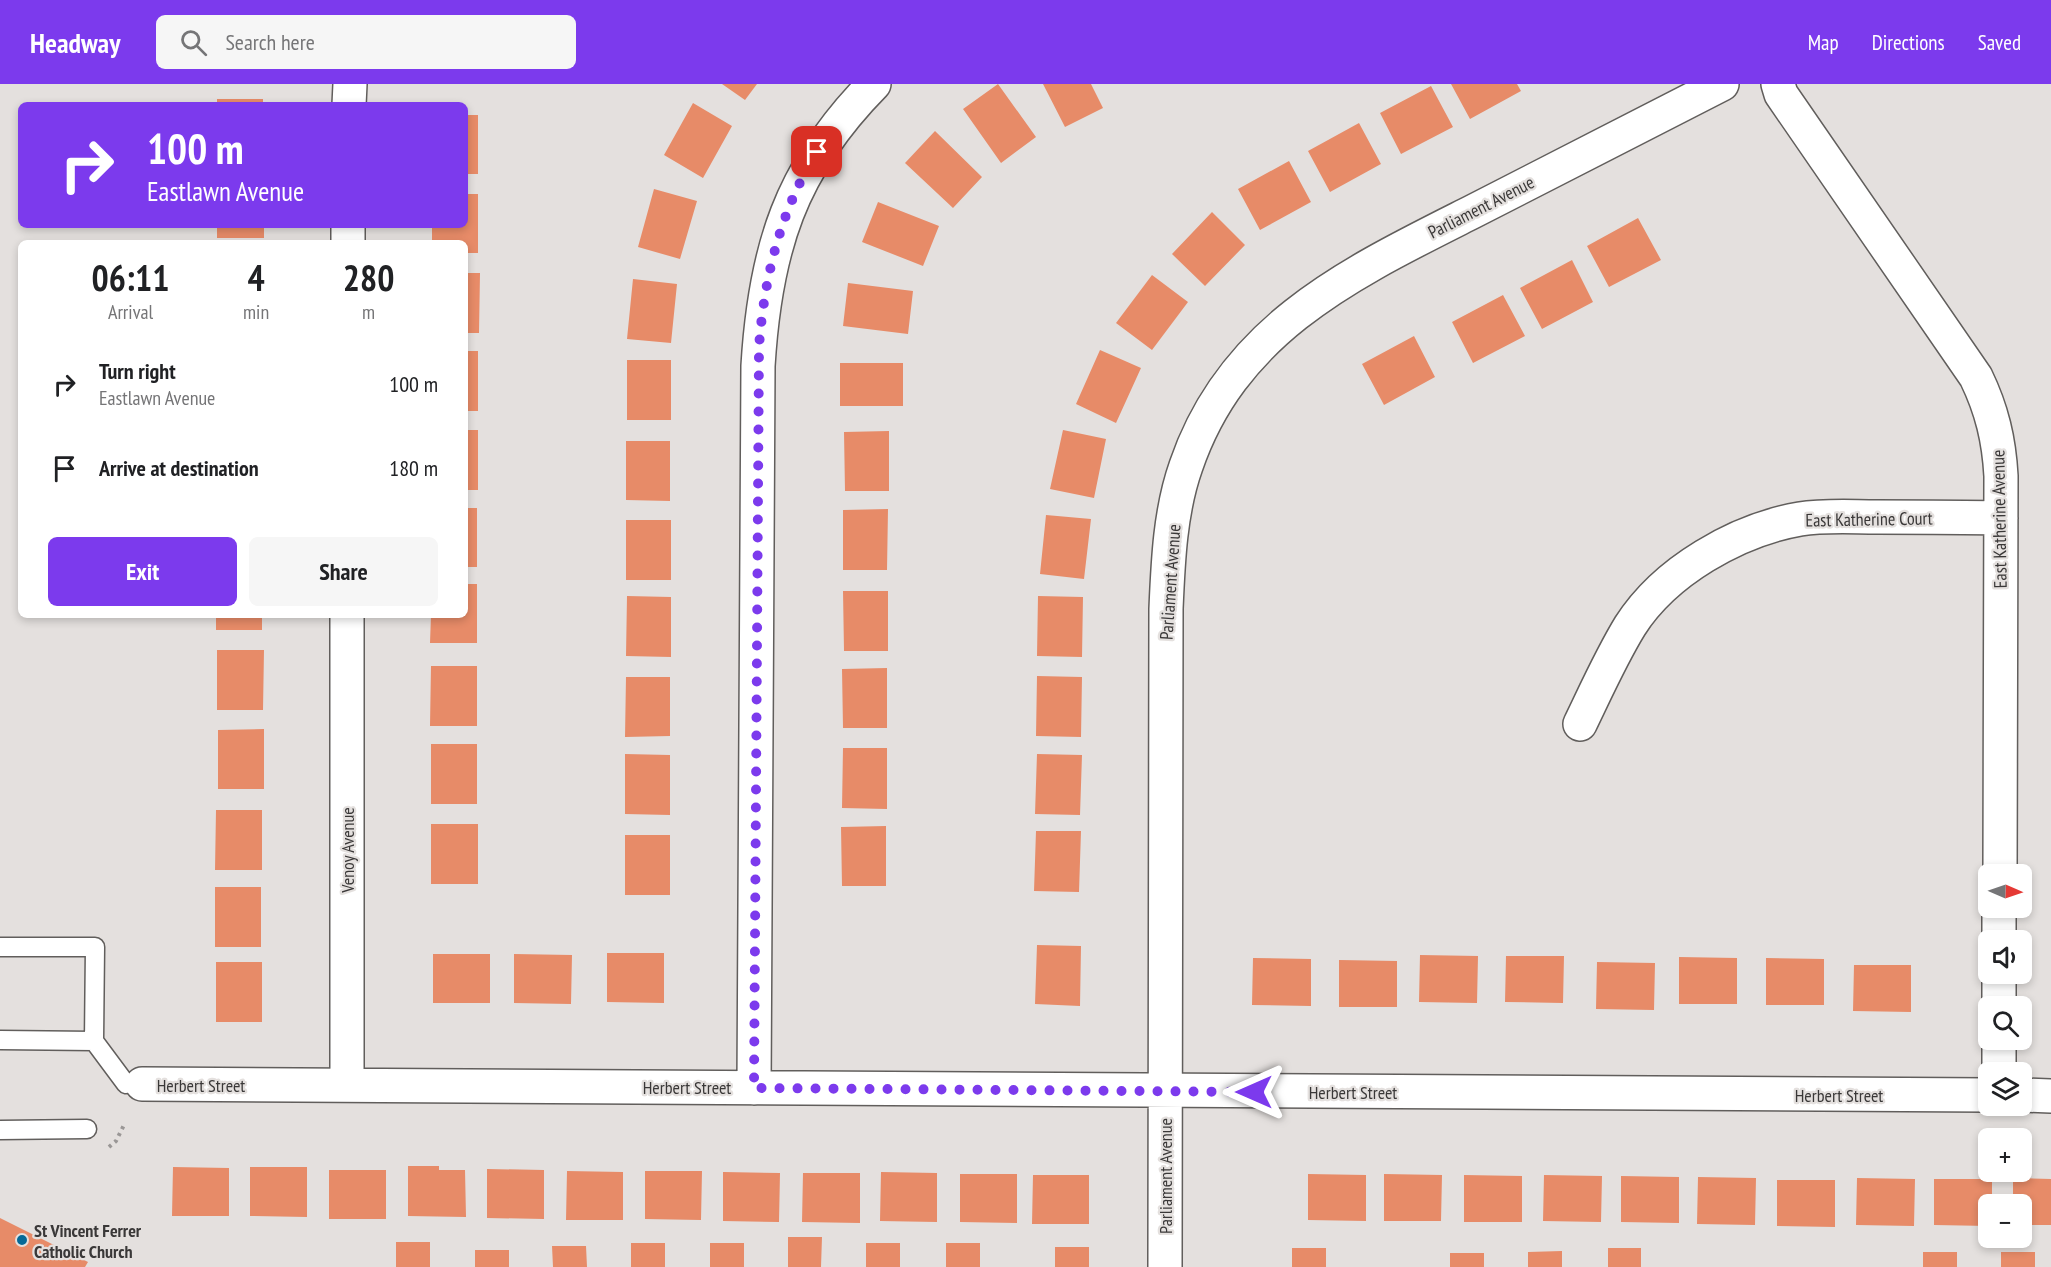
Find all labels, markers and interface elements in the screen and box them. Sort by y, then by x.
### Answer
search box [156,15,576,69]
text: Headway [30,24,120,61]
icon: search [177,26,210,59]
text: Search here [225,28,315,56]
text: Map [1808,29,1839,56]
text: Directions [1872,29,1945,56]
text: Saved [1978,29,2021,56]
text: 100 m [147,121,244,176]
icon: right [48,126,126,204]
pin [791,126,842,177]
icon: arrive [800,135,833,168]
street label: Parliament Avenue [1424,170,1538,244]
text: Eastlawn Avenue [147,174,304,208]
text: 06:11 [92,254,169,301]
text: 4 [247,254,265,301]
text: 280 [343,254,394,301]
text: Arrival [108,299,153,325]
text: min [243,299,269,325]
text: m [362,299,375,325]
text: Turn right [99,357,176,385]
icon: right [48,368,81,401]
text: 100 m [389,370,438,398]
text: Eastlawn Avenue [99,385,215,411]
street label: East Katherine Avenue [1986,449,2012,589]
icon: arrive [48,452,81,485]
text: Arrive at destination [99,454,259,482]
text: 180 m [389,454,438,482]
street label: East Katherine Court [1805,506,1933,532]
street label: Parliament Avenue [1154,523,1186,641]
button: Exit [48,537,237,606]
button: Share [249,537,438,606]
street label: Venoy Avenue [336,807,359,894]
north arrow [1978,864,2032,918]
map controls [1978,864,2032,1248]
button: sound [1978,930,2032,984]
button: search [1978,996,2032,1050]
position arrow [1222,1060,1286,1124]
button: layers [1978,1062,2032,1116]
street label: Herbert Street [157,1074,245,1097]
street label: Herbert Street [643,1076,731,1099]
street label: Herbert Street [1309,1081,1397,1104]
street label: Herbert Street [1795,1084,1883,1107]
street label: Parliament Avenue [1154,1118,1177,1234]
button: + [1978,1128,2032,1182]
button: − [1978,1194,2032,1248]
place label: St Vincent Ferrer Catholic Church [34,1219,142,1263]
marker: St Vincent Ferrer Catholic Church [15,1233,29,1247]

